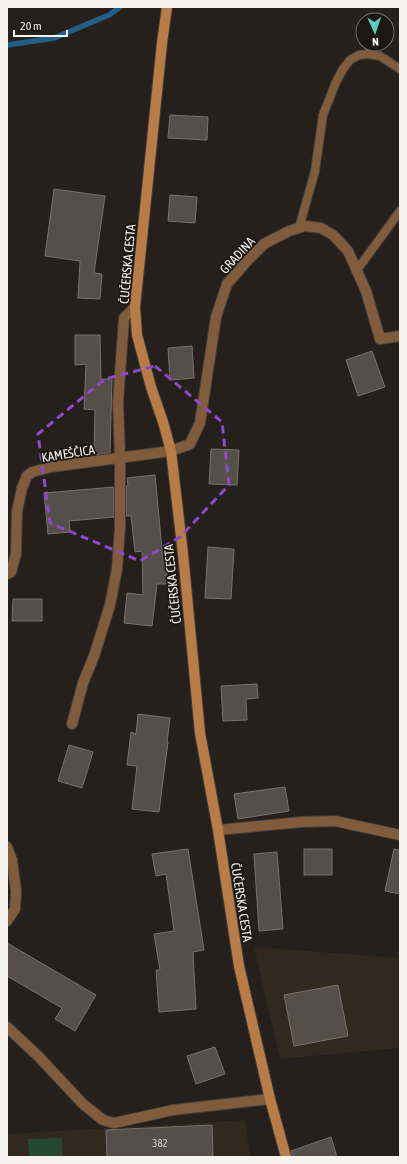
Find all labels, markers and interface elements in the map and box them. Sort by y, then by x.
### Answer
scale bar [14,12,67,38]
north arrow [355,12,395,52]
text: 20 m [20,19,42,33]
text: N [372,36,379,48]
street label: ČUČERSKA CESTA [117,223,139,304]
street label: GRADINA [217,234,258,277]
street label: KAMEŠČICA [40,442,96,465]
street label: ČUČERSKA CESTA [161,543,184,624]
street label: ČUČERSKA CESTA [228,861,255,943]
house number: 382 [152,1137,168,1149]

